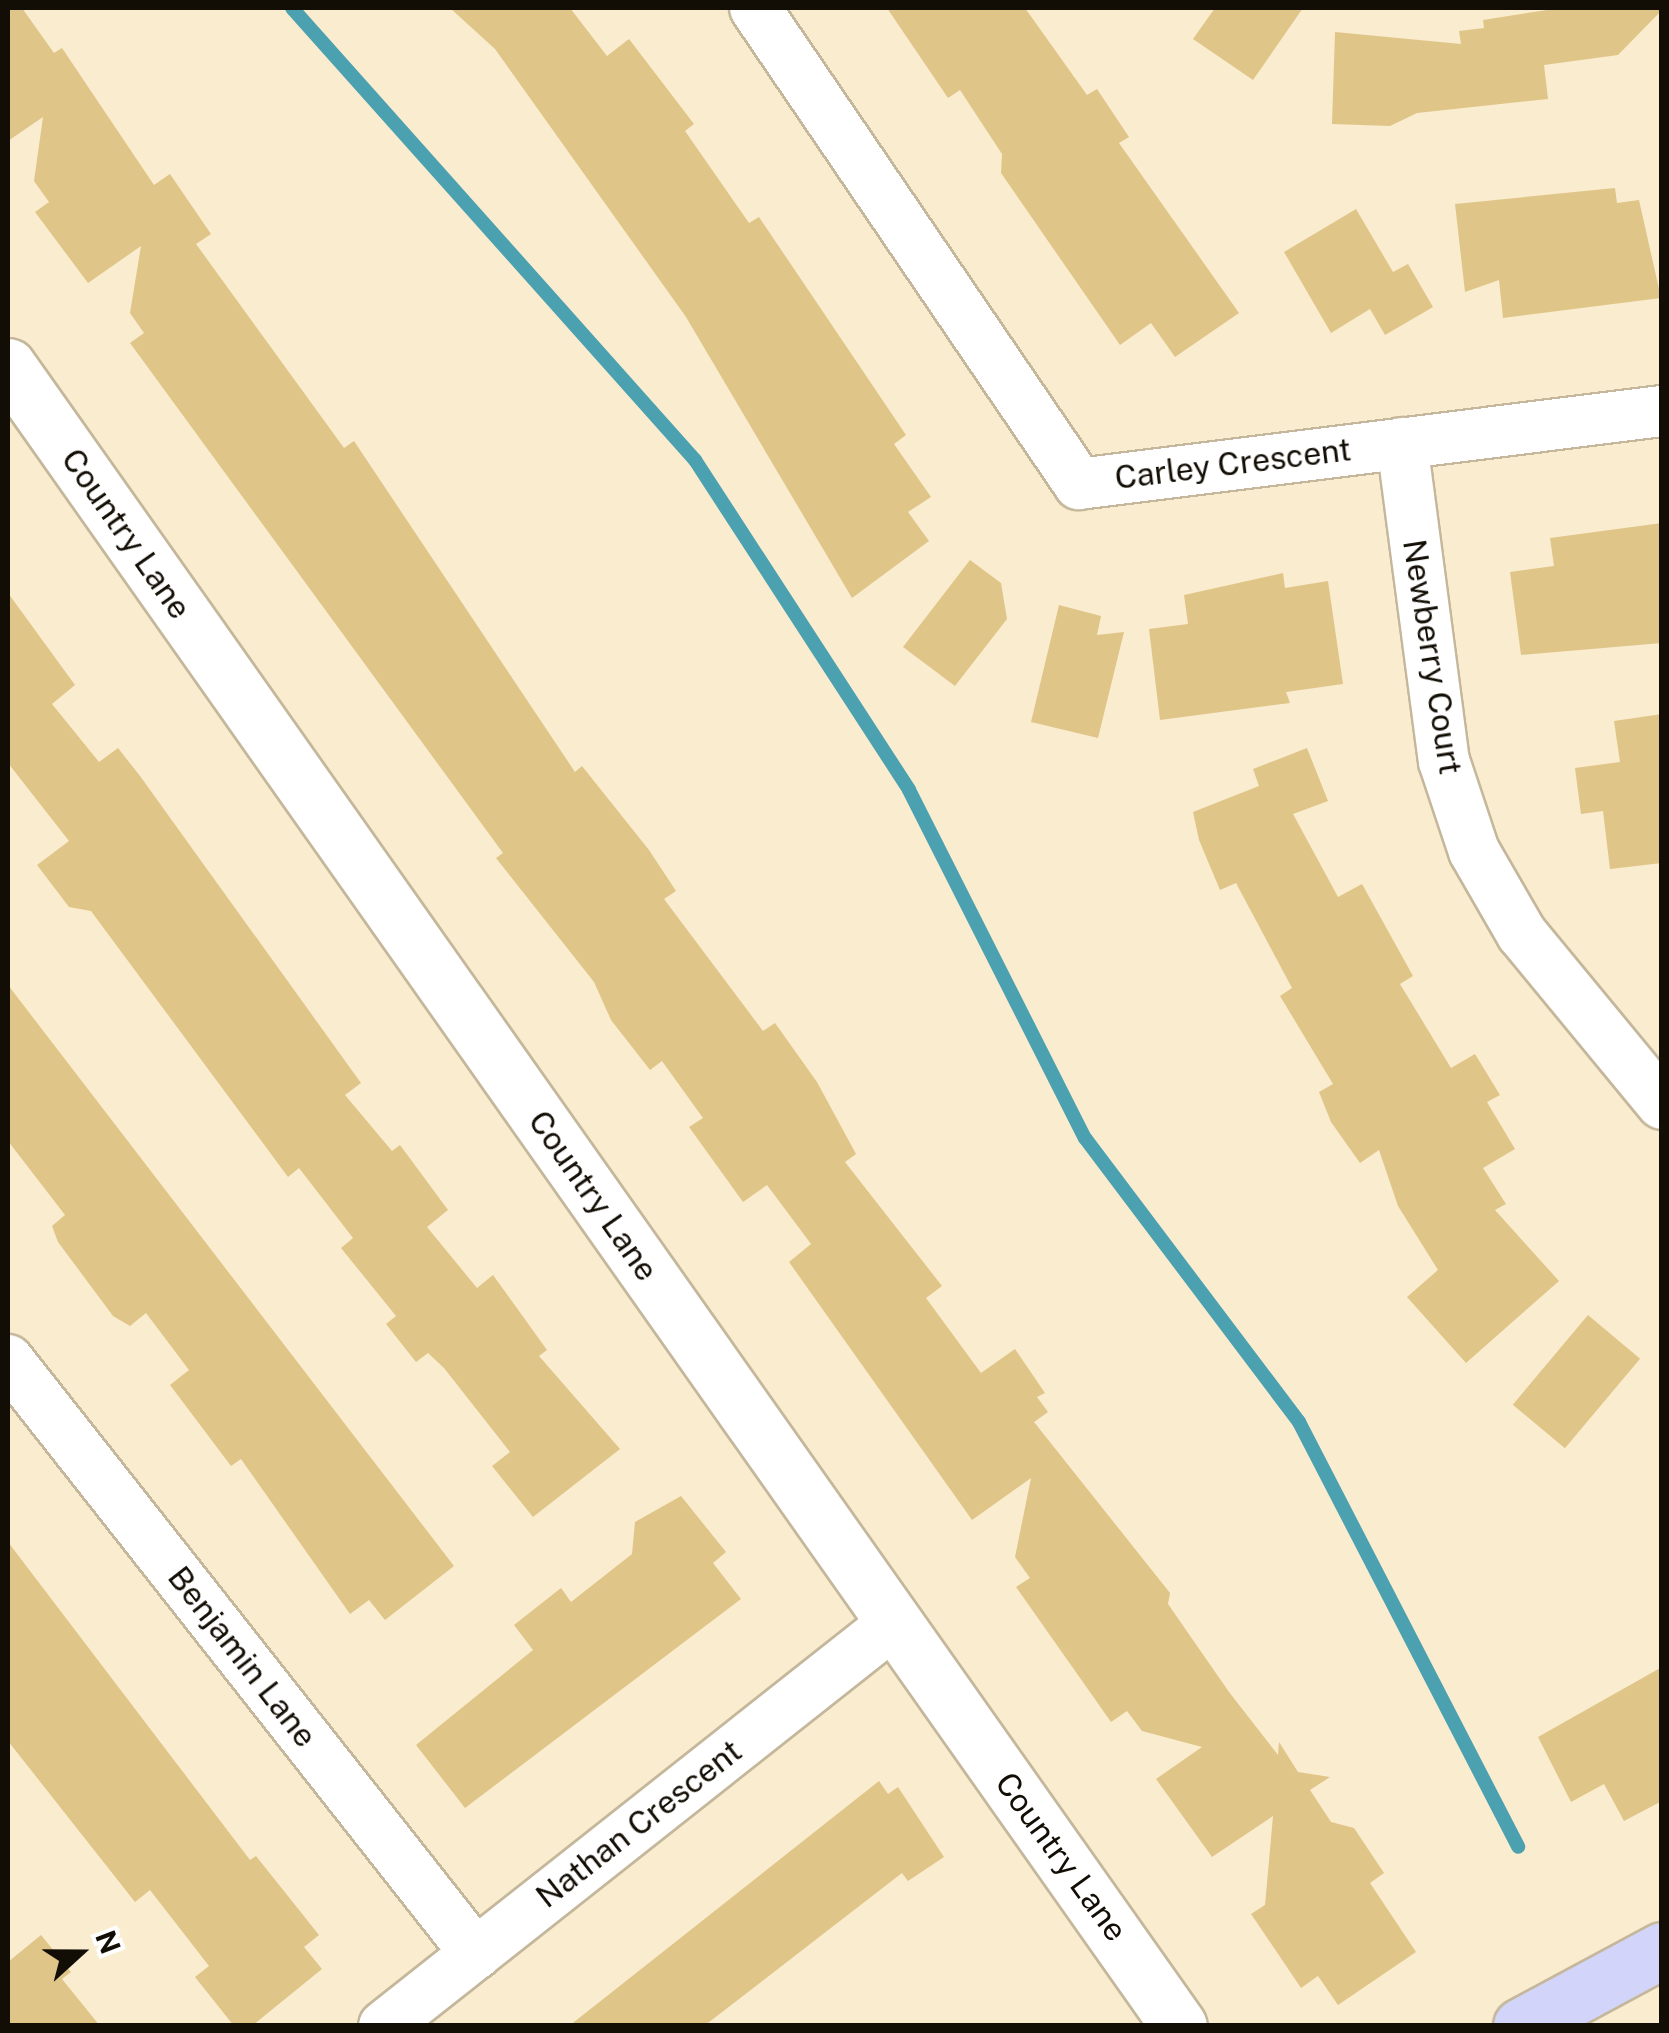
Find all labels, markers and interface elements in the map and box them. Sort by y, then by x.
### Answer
street label: Carley Crescent [1113,430,1353,498]
street label: Country Lane [53,441,199,627]
street label: Newberry Court [1394,537,1470,777]
street label: Country Lane [520,1103,666,1289]
street label: Benjamin Lane [160,1559,324,1755]
street label: Nathan Crescent [529,1732,749,1916]
street label: Country Lane [987,1765,1135,1949]
north arrow [30,1903,130,2003]
text: N [89,1926,128,1958]

